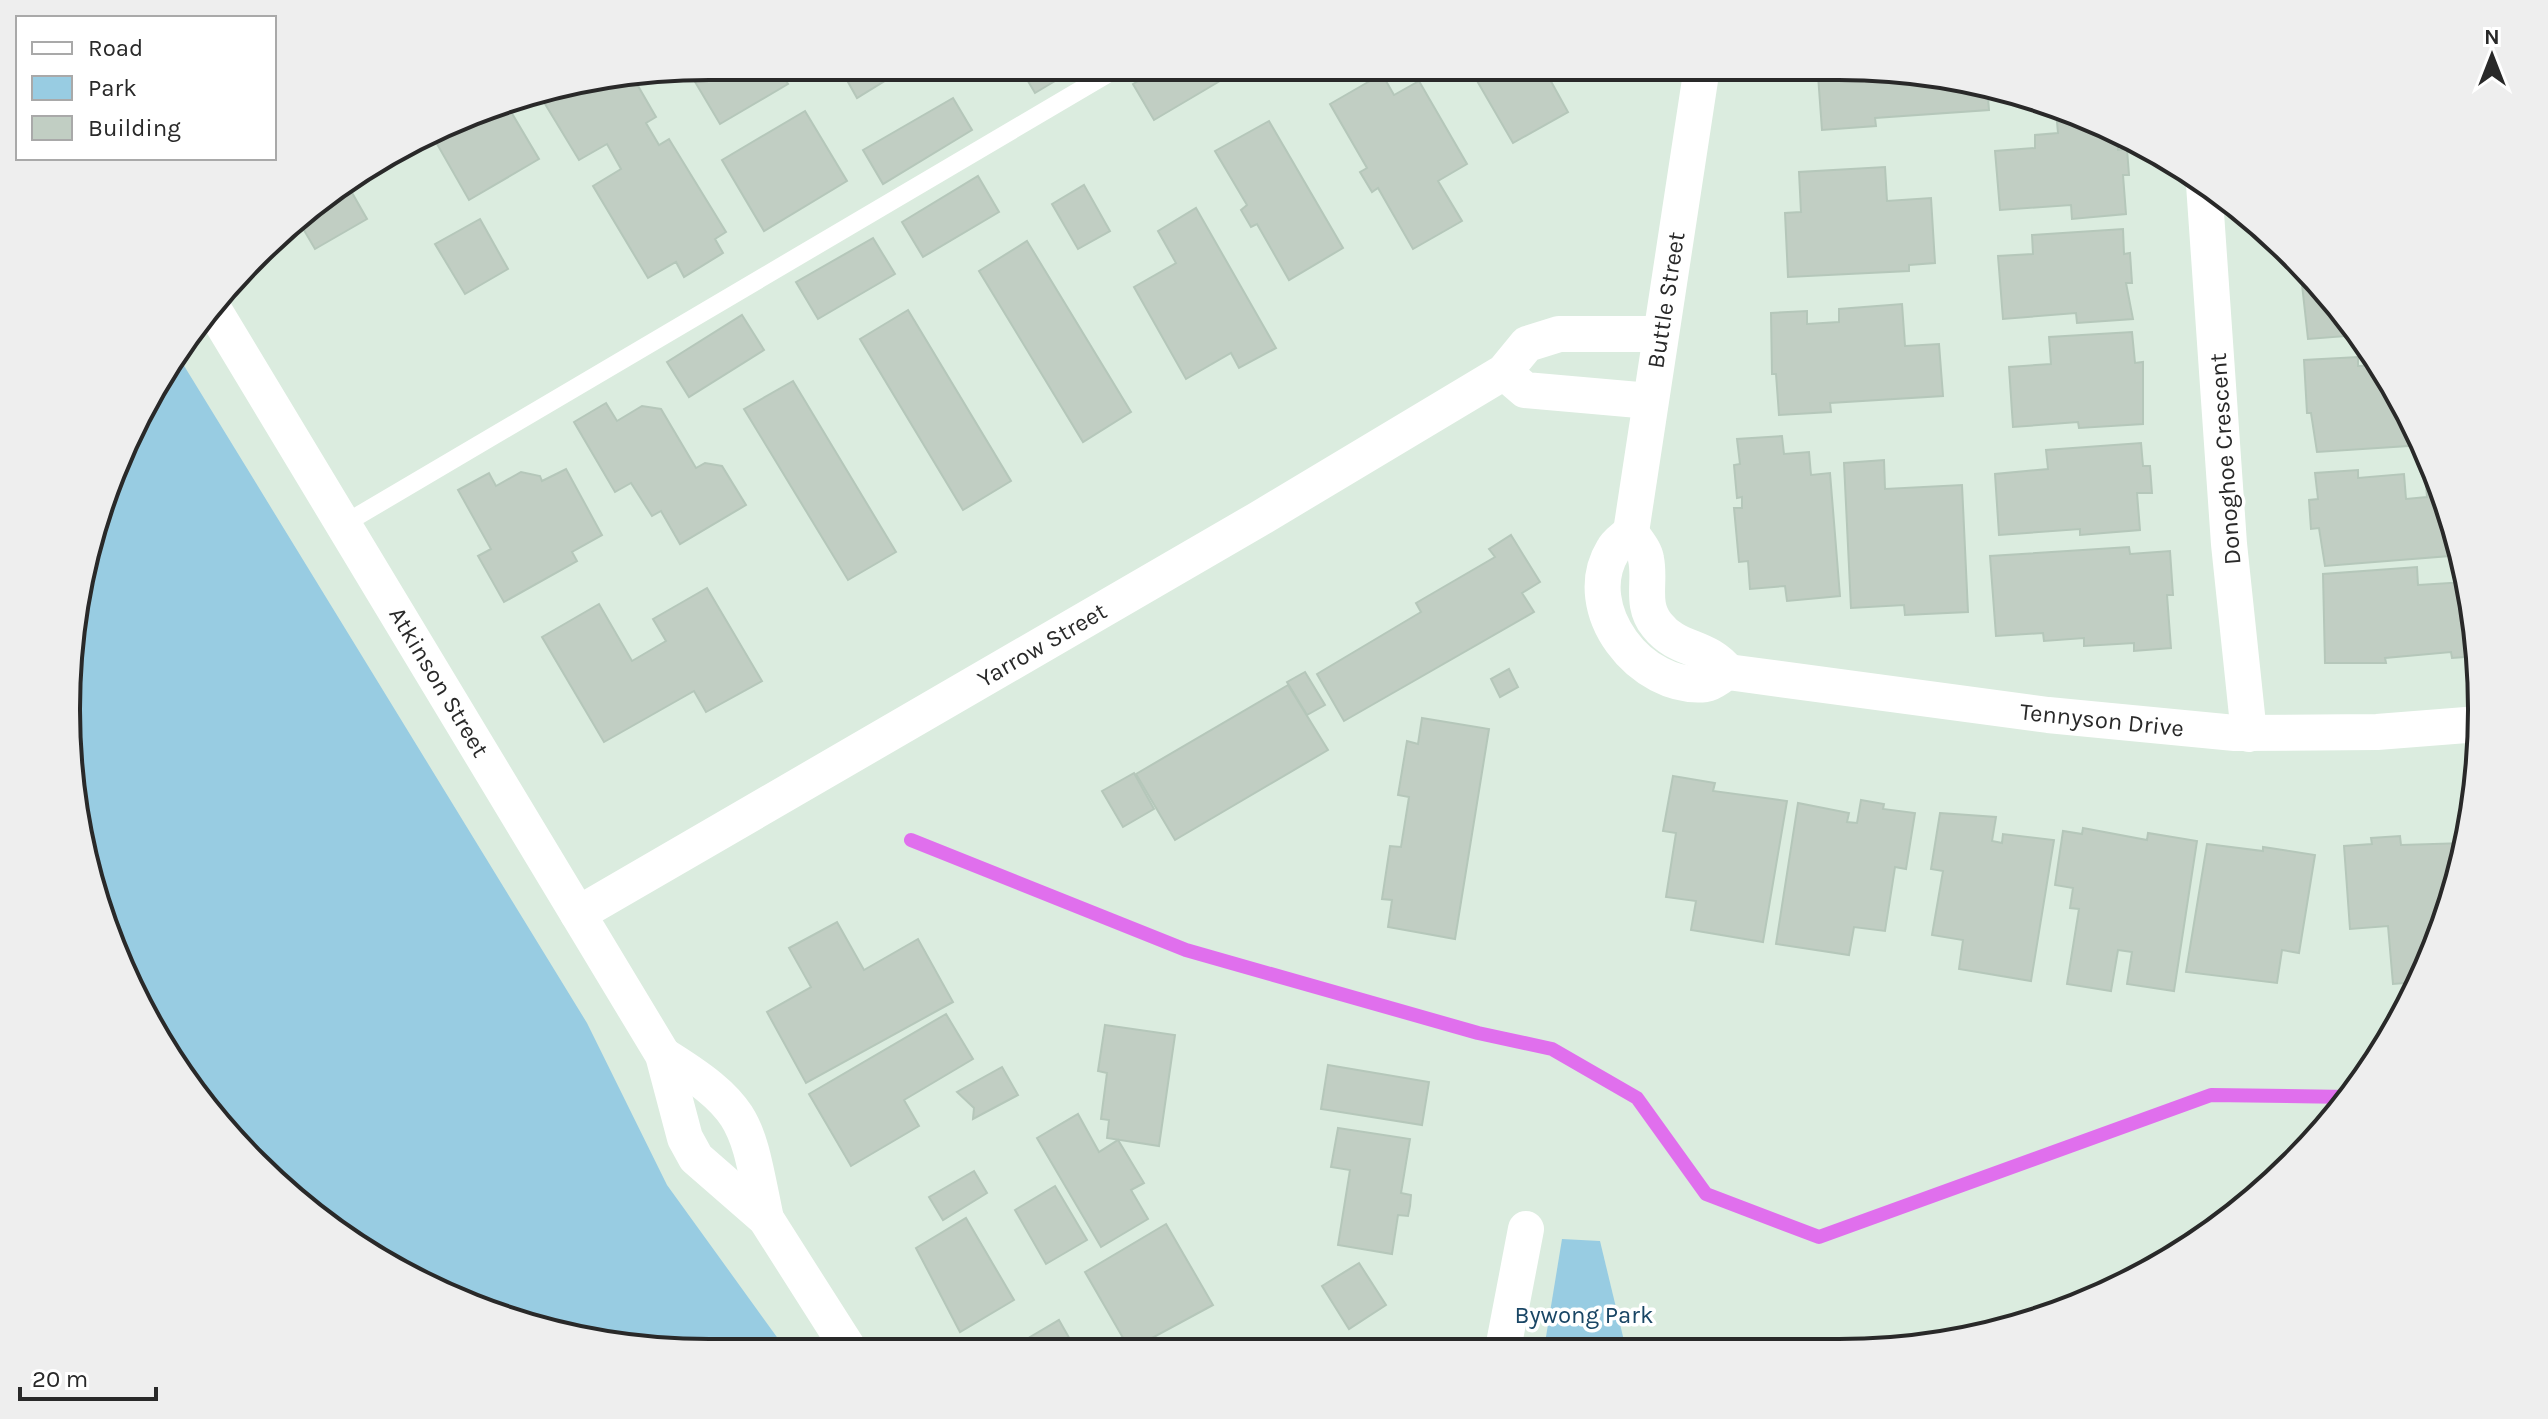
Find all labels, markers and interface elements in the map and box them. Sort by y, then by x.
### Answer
legend [16,16,276,160]
north arrow [2452,16,2532,96]
text: N [2484,24,2500,50]
text: Road [88,34,143,62]
text: Park [88,74,137,102]
text: Building [88,114,181,142]
street label: Buttle Street [1641,230,1691,370]
street label: Donoghoe Crescent [2204,352,2246,566]
street label: Yarrow Street [972,597,1112,693]
street label: Atkinson Street [383,602,495,762]
street label: Tennyson Drive [2019,697,2185,743]
park label: Bywong Park [1514,1301,1654,1329]
scale bar [20,1351,156,1401]
text: 20 m [32,1365,88,1393]

